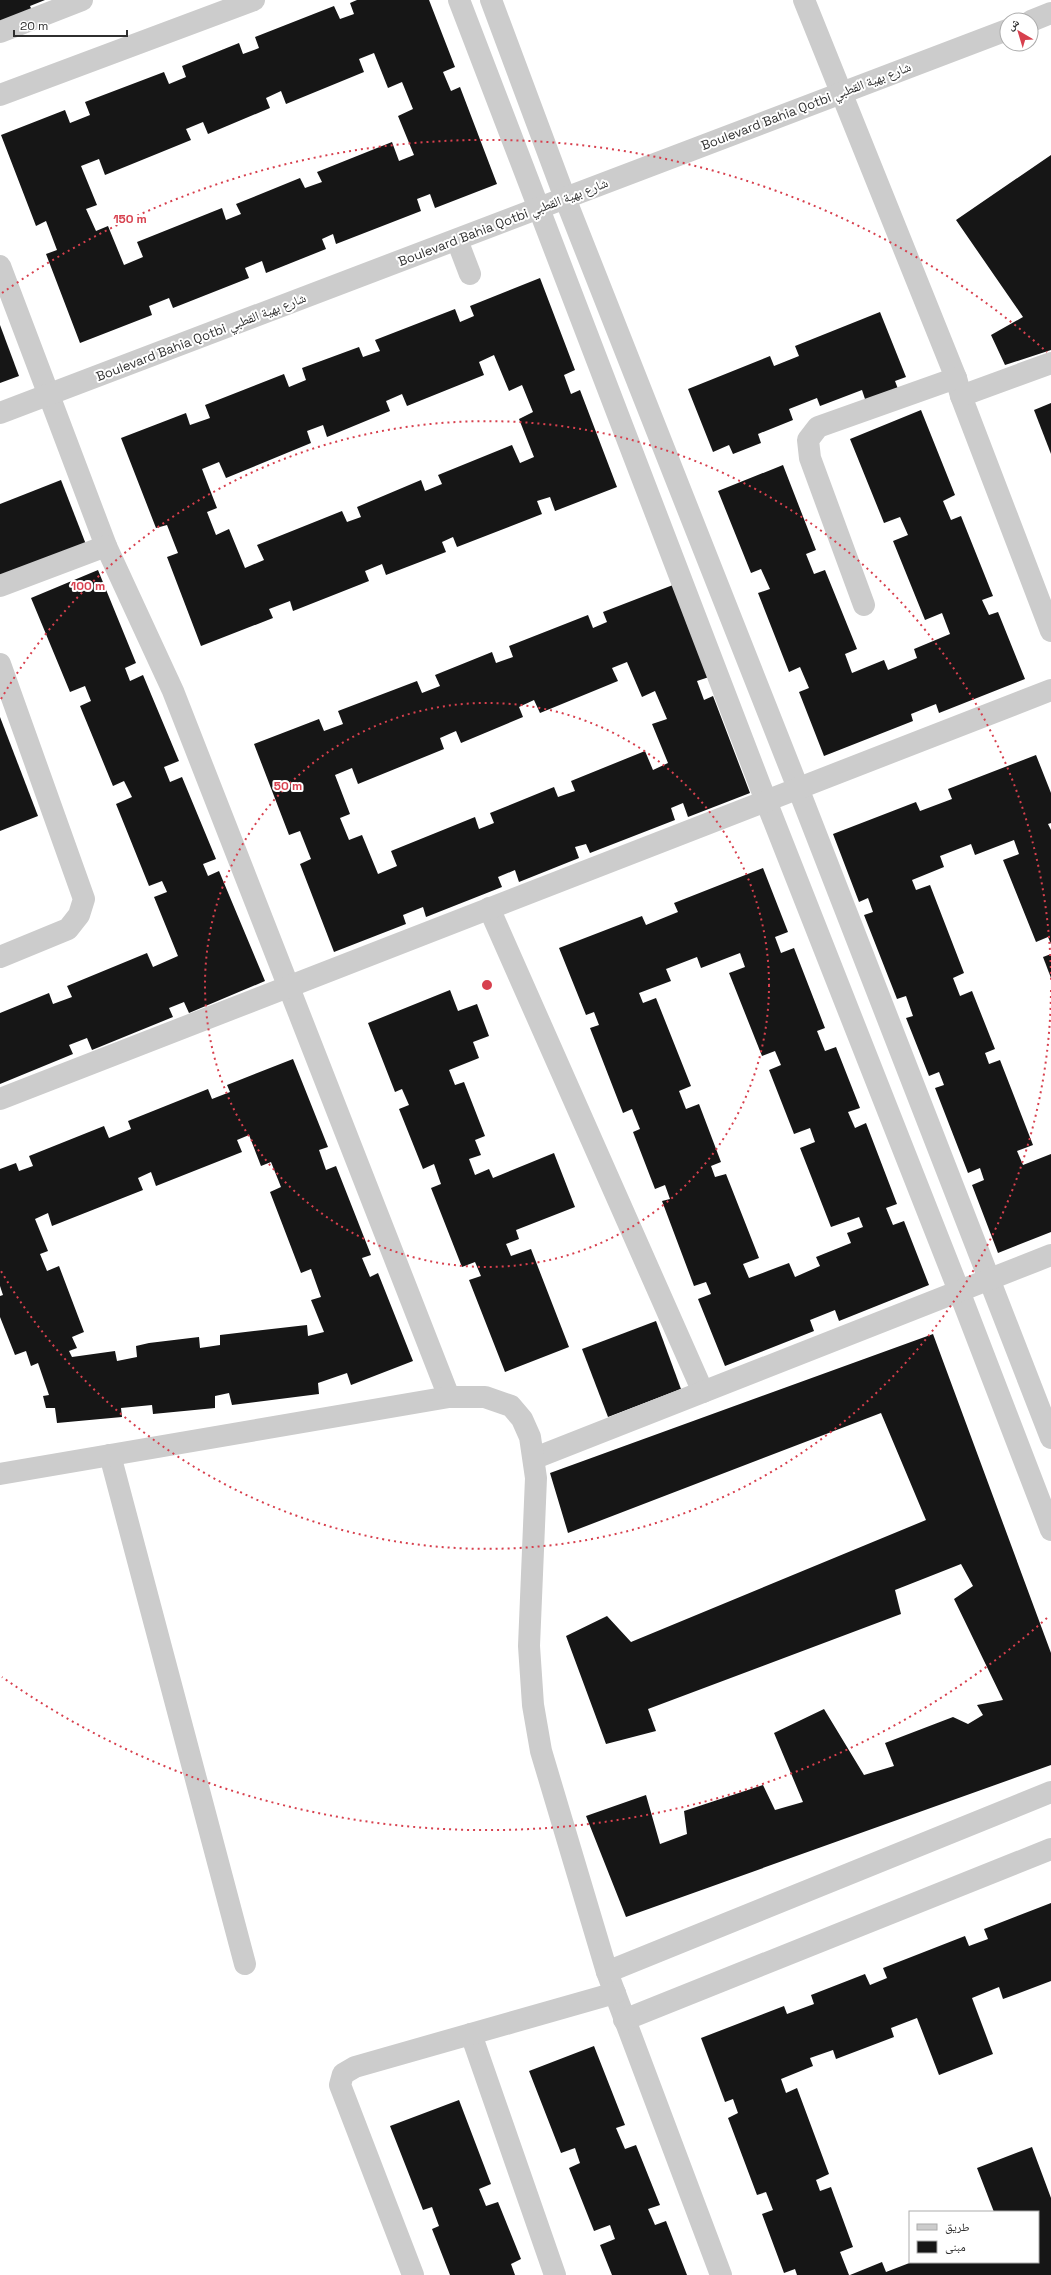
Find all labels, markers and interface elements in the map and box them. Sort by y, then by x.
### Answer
scale bar [14,12,127,38]
north arrow [999,12,1039,52]
text: ش [1004,15,1023,34]
text: 20 m [20,18,48,34]
street label: Boulevard Bahia Qotbi شارع بهية القطبي [699,58,914,156]
street label: Boulevard Bahia Qotbi شارع بهية القطبي [396,174,611,272]
text: 150 m [113,211,147,227]
street label: Boulevard Bahia Qotbi شارع بهية القطبي [94,289,309,387]
text: 100 m [71,578,105,594]
text: 50 m [274,778,302,794]
centre of rings [480,978,494,992]
legend [909,2211,1039,2263]
text: طريق [945,2219,970,2235]
text: مبنى [945,2239,966,2255]

